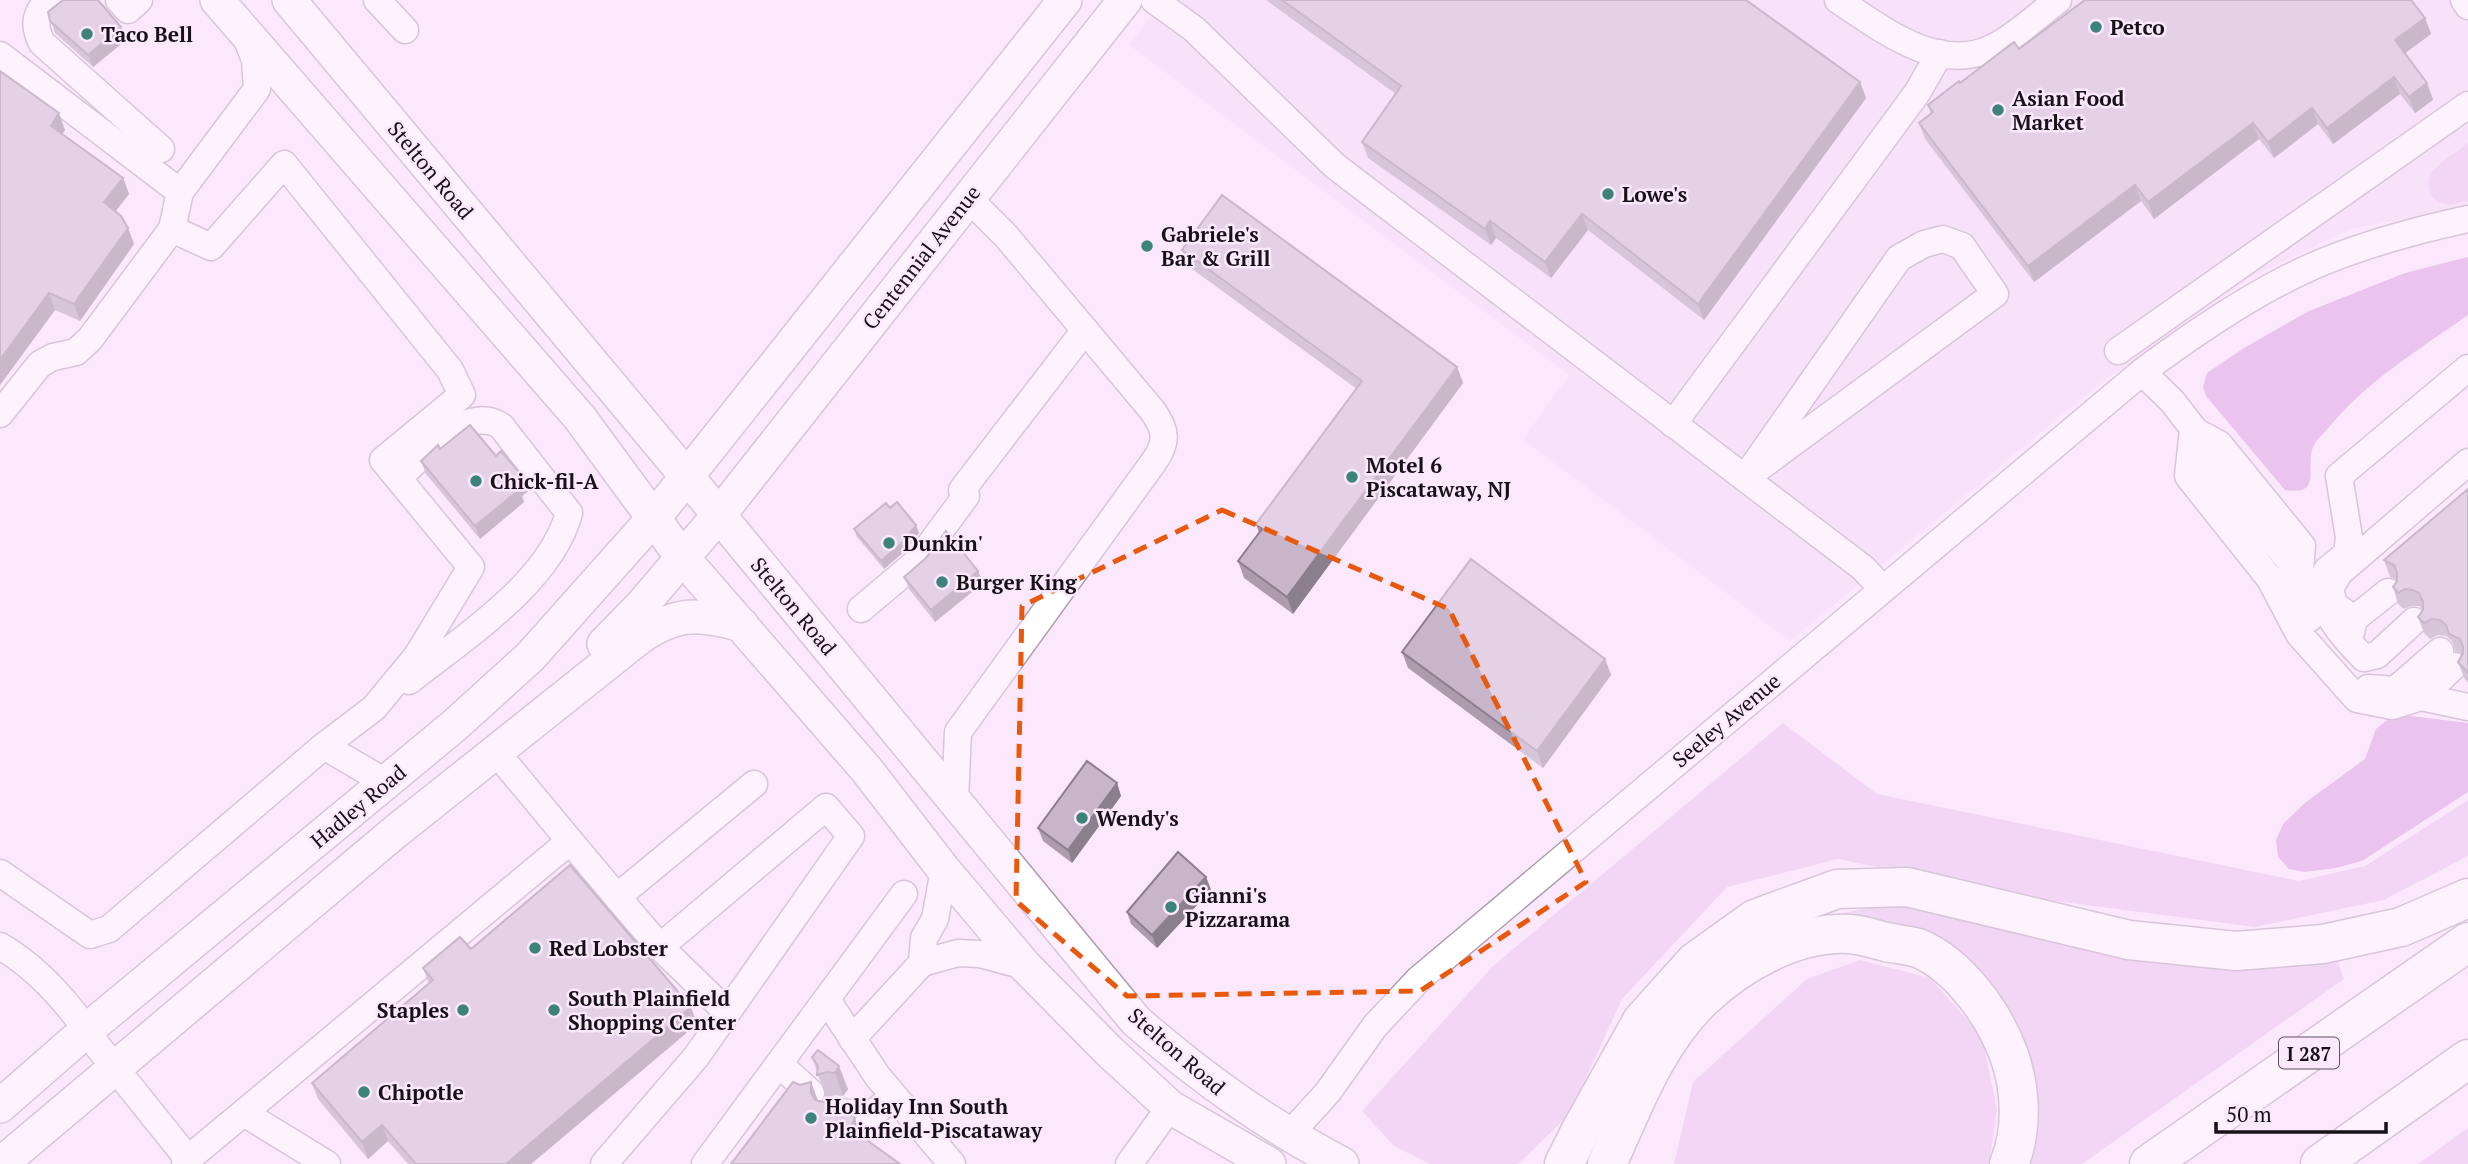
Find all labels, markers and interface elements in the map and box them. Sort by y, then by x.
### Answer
place label: Petco [2110,13,2165,41]
marker: Petco [2088,19,2104,35]
place label: Taco Bell [101,20,193,48]
marker: Taco Bell [79,26,95,42]
place label: Asian Food Market [2012,84,2125,136]
marker: Asian Food Market [1990,102,2006,118]
street label: Stelton Road [382,115,480,225]
street label: Centennial Avenue [856,179,986,335]
place label: Lowe's [1622,180,1687,208]
marker: Lowe's [1600,186,1616,202]
place label: Gabriele's Bar & Grill [1161,220,1270,272]
marker: Gabriele's Bar & Grill [1139,238,1155,254]
place label: Motel 6 Piscataway, NJ [1366,451,1511,503]
place label: Chick-fil-A [490,467,599,495]
marker: Motel 6 Piscataway, NJ [1344,469,1360,485]
marker: Chick-fil-A [468,473,484,489]
place label: Dunkin' [903,529,983,557]
marker: Dunkin' [881,535,897,551]
street label: Stelton Road [745,551,843,661]
place label: Burger King [956,568,1078,596]
marker: Burger King [934,574,950,590]
street label: Seeley Avenue [1666,667,1786,773]
street label: Hadley Road [304,758,412,854]
place label: Wendy's [1096,804,1179,832]
marker: Wendy's [1074,810,1090,826]
place label: Gianni's Pizzarama [1185,881,1291,933]
marker: Gianni's Pizzarama [1163,899,1179,915]
place label: Red Lobster [549,934,668,962]
marker: Red Lobster [527,940,543,956]
place label: South Plainfield Shopping Center [568,984,736,1036]
place label: Staples [377,996,449,1024]
street label: Stelton Road [1123,1001,1232,1101]
marker: Staples [455,1002,471,1018]
marker: South Plainfield Shopping Center [546,1002,562,1018]
road number: I 287 [2279,1037,2339,1068]
place label: Chipotle [378,1078,464,1106]
marker: Chipotle [356,1084,372,1100]
scale bar [2216,1090,2386,1134]
place label: Holiday Inn South Plainfield-Piscataway [825,1092,1043,1144]
text: 50 m [2226,1100,2272,1128]
marker: Holiday Inn South Plainfield-Piscataway [803,1110,819,1126]

